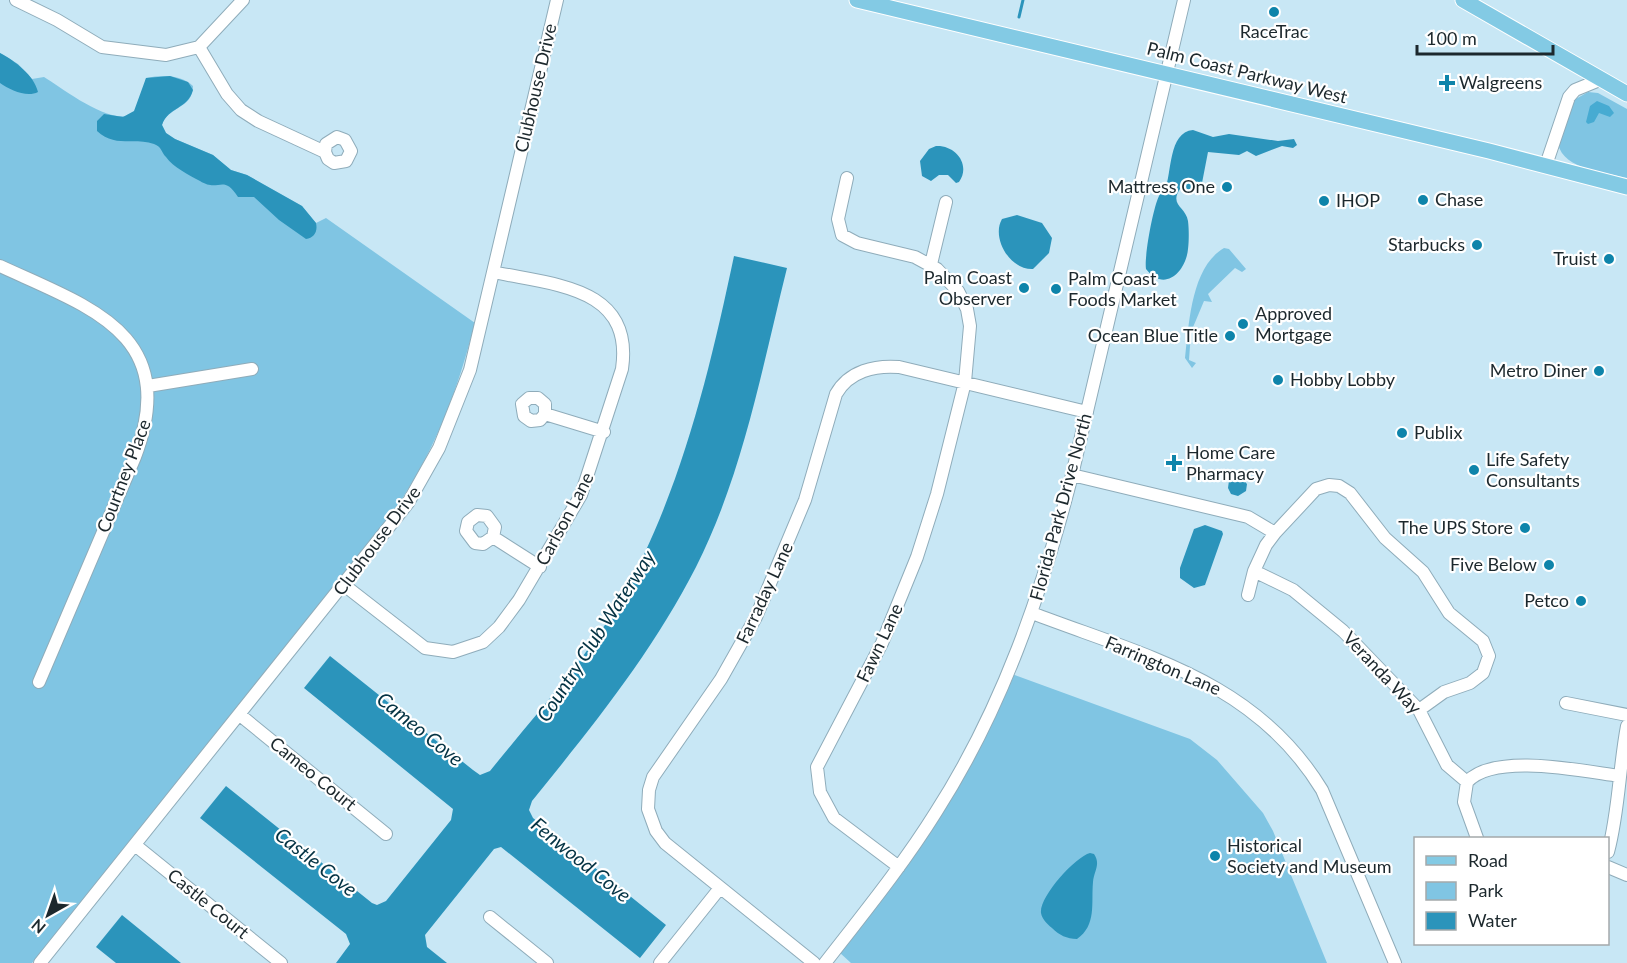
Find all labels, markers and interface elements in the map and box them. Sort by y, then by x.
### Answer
marker: RaceTrac [1267,5,1281,19]
scale bar [1417,18,1554,56]
place label: RaceTrac [1240,20,1309,42]
street label: Clubhouse Drive [510,21,561,154]
text: 100 m [1426,27,1477,49]
street label: Palm Coast Parkway West [1145,37,1350,108]
place label: Walgreens [1459,71,1542,93]
marker: Walgreens [1440,76,1454,90]
place label: Mattress One [1108,175,1215,197]
marker: Mattress One [1220,180,1234,194]
place label: Chase [1435,188,1483,210]
place label: IHOP [1336,189,1380,211]
marker: Chase [1416,193,1430,207]
marker: IHOP [1317,194,1331,208]
place label: Starbucks [1388,233,1465,255]
marker: Starbucks [1470,238,1484,252]
place label: Truist [1553,247,1598,269]
marker: Truist [1602,252,1616,266]
place label: Palm Coast Observer [924,266,1013,309]
place label: Palm Coast Foods Market [1068,267,1177,310]
marker: Palm Coast Observer [1017,281,1031,295]
marker: Palm Coast Foods Market [1049,282,1063,296]
place label: Approved Mortgage [1255,302,1332,345]
marker: Approved Mortgage [1236,317,1250,331]
place label: Ocean Blue Title [1088,324,1218,346]
marker: Ocean Blue Title [1223,329,1237,343]
place label: Metro Diner [1490,359,1587,381]
marker: Metro Diner [1592,364,1606,378]
place label: Hobby Lobby [1290,368,1396,390]
marker: Hobby Lobby [1271,373,1285,387]
street label: Florida Park Drive North [1024,411,1096,603]
street label: Courtney Place [91,416,155,535]
place label: Publix [1414,421,1462,443]
marker: Publix [1395,426,1409,440]
place label: Home Care Pharmacy [1186,441,1275,484]
place label: Life Safety Consultants [1486,448,1580,491]
marker: Home Care Pharmacy [1167,456,1181,470]
marker: Life Safety Consultants [1467,463,1481,477]
street label: Carlson Lane [530,468,598,569]
street label: Clubhouse Drive [328,481,425,600]
place label: The UPS Store [1398,516,1513,538]
marker: The UPS Store [1518,521,1532,535]
street label: Farraday Lane [731,538,797,647]
water label: Country Club Waterway [531,545,660,726]
place label: Five Below [1450,553,1537,575]
marker: Five Below [1542,558,1556,572]
place label: Petco [1524,589,1569,611]
marker: Petco [1574,594,1588,608]
street label: Fawn Lane [851,600,907,685]
street label: Veranda Way [1339,627,1427,719]
street label: Farrington Lane [1102,631,1225,699]
water label: Cameo Cove [373,686,469,770]
street label: Cameo Court [266,732,362,815]
water label: Fenwood Cove [527,812,636,907]
water label: Castle Cove [271,822,362,901]
place label: Historical Society and Museum [1227,834,1392,877]
legend [1414,837,1609,945]
marker: Historical Society and Museum [1208,849,1222,863]
text: Road [1468,849,1508,871]
street label: Castle Court [163,864,254,943]
text: Park [1468,879,1504,901]
north arrow [18,885,78,945]
text: Water [1468,909,1517,931]
text: N [27,916,49,938]

